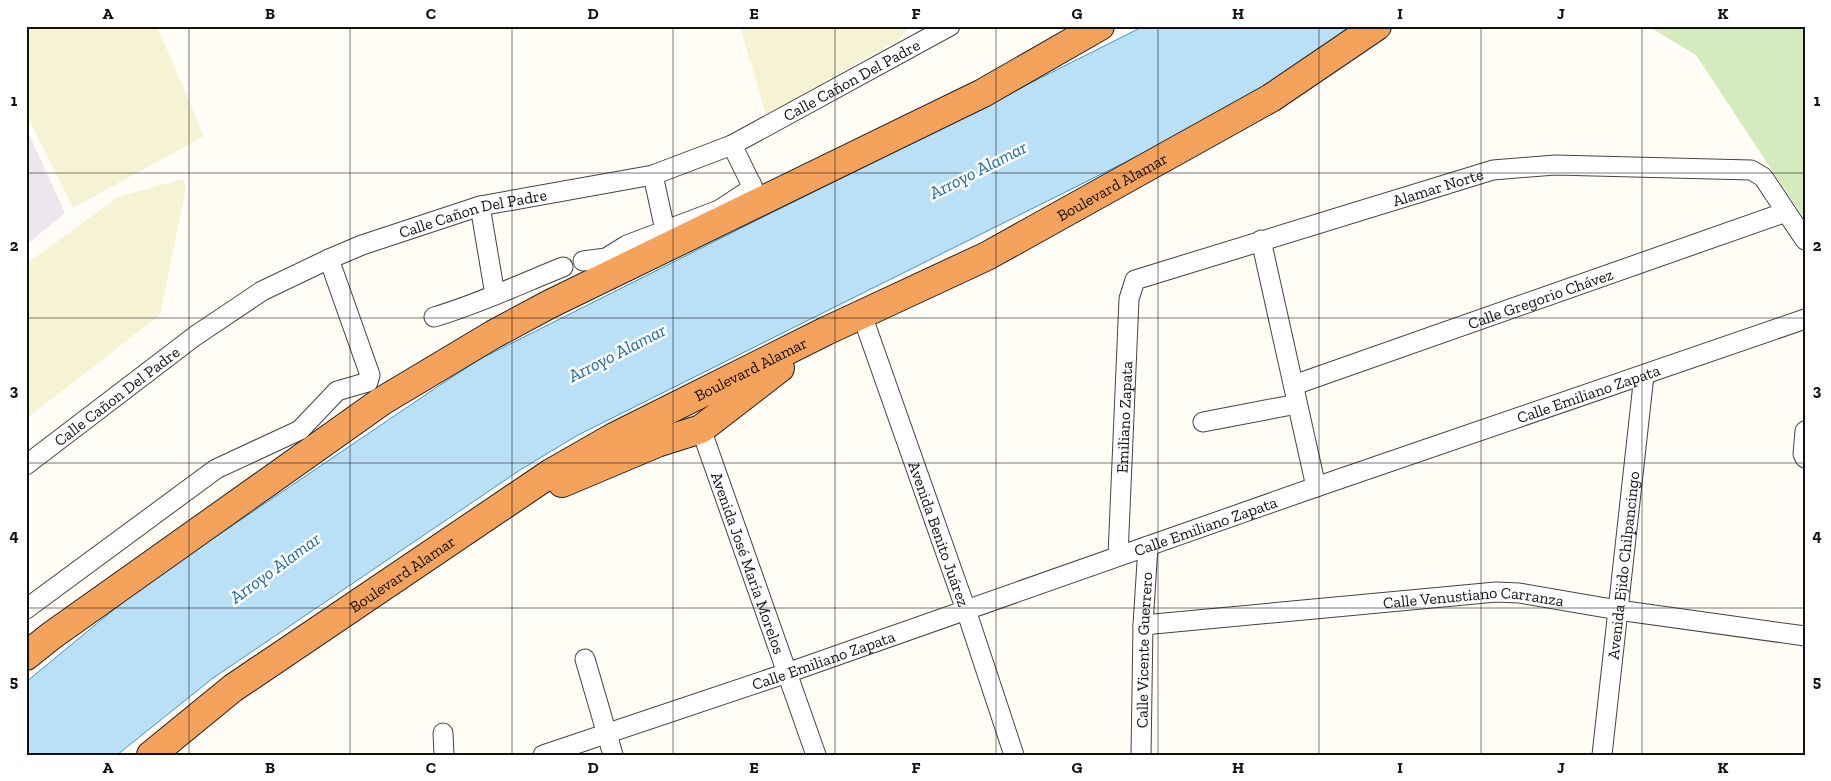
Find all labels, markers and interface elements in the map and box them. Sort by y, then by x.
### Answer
text: A [103,4,114,23]
text: B [265,4,275,23]
text: C [426,4,436,23]
text: D [587,4,599,23]
text: E [749,4,759,23]
text: F [911,4,921,23]
text: G [1072,4,1083,23]
text: H [1232,4,1244,23]
text: I [1397,4,1403,23]
text: J [1557,4,1565,23]
text: K [1718,4,1729,23]
street label: Calle Cañon Del Padre [780,35,923,125]
text: 1 [11,91,18,110]
text: 1 [1814,91,1821,110]
water label: Arroyo Alamar [925,136,1031,204]
street label: Boulevard Alamar [1053,148,1171,225]
street label: Alamar Norte [1390,164,1486,210]
street label: Calle Cañon Del Padre [396,185,548,242]
text: 2 [10,236,19,255]
text: 2 [1813,236,1822,255]
street label: Calle Gregorio Chávez [1465,264,1615,333]
water label: Arroyo Alamar [564,319,670,387]
street label: Boulevard Alamar [691,332,810,405]
street label: Calle Cañon Del Padre [50,342,183,450]
street label: Emiliano Zapata [1112,360,1136,474]
street label: Calle Emiliano Zapata [1514,360,1663,427]
text: 3 [10,381,19,400]
text: 3 [1813,381,1822,400]
street label: Avenida Benito Juárez [905,459,973,609]
street label: Avenida José María Morelos [707,469,789,657]
street label: Avenida Ejido Chilpancingo [1603,470,1643,660]
street label: Calle Emiliano Zapata [1131,492,1280,560]
text: 4 [9,526,19,545]
text: 4 [1812,526,1822,545]
water label: Arroyo Alamar [225,527,325,609]
street label: Boulevard Alamar [346,531,459,616]
street label: Calle Vicente Guerrero [1132,571,1156,728]
street label: Calle Venustiano Carranza [1382,582,1566,612]
street label: Calle Emiliano Zapata [749,626,898,694]
text: 5 [10,672,18,691]
text: 5 [1813,672,1821,691]
text: A [103,758,114,777]
text: B [265,758,275,777]
text: C [426,758,436,777]
text: D [587,758,599,777]
text: E [749,758,759,777]
text: F [911,758,921,777]
text: G [1072,758,1083,777]
text: H [1232,758,1244,777]
text: I [1397,758,1403,777]
text: J [1557,758,1565,777]
text: K [1718,758,1729,777]

